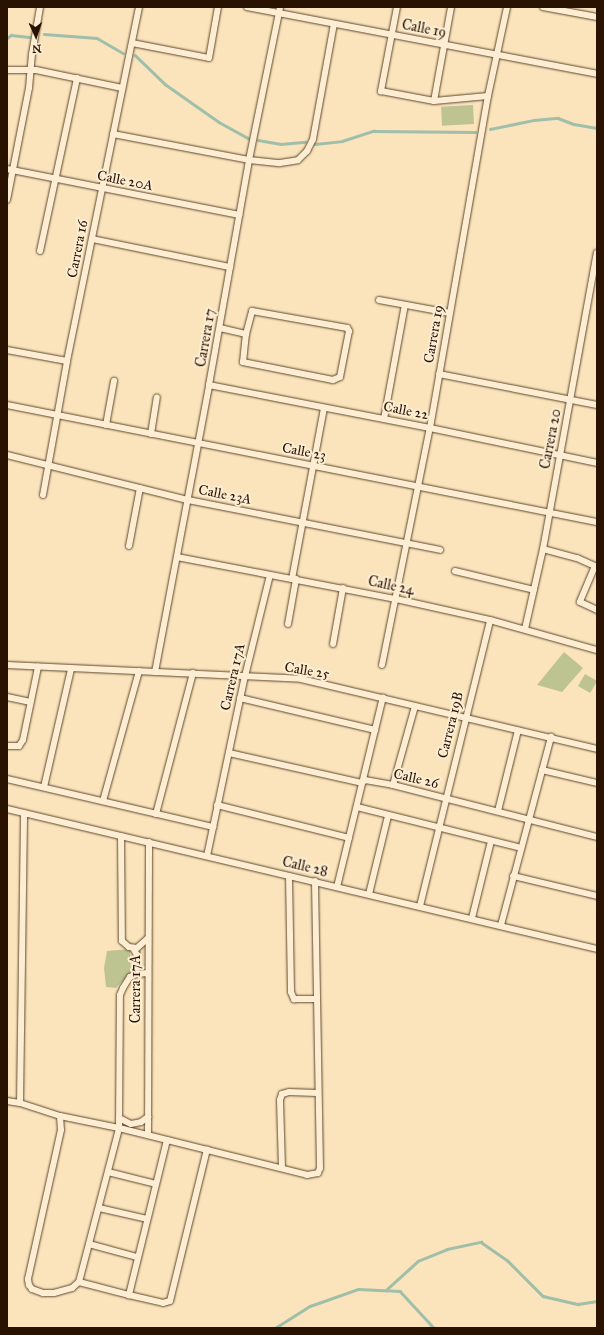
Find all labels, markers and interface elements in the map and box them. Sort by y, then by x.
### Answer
north arrow [16,16,56,56]
street label: Calle 19 [400,16,448,42]
text: N [32,42,42,55]
street label: Calle 20A [96,167,154,195]
street label: Carrera 16 [64,219,92,279]
street label: Carrera 19 [421,304,447,364]
street label: Carrera 17 [193,308,219,368]
street label: Calle 22 [382,398,430,424]
street label: Carrera 20 [537,407,565,471]
street label: Calle 23 [281,440,327,464]
street label: Calle 23A [197,482,253,508]
street label: Calle 24 [366,573,416,599]
street label: Carrera 17A [217,642,249,712]
street label: Calle 25 [283,659,331,683]
street label: Carrera 19B [435,690,467,760]
street label: Calle 26 [392,766,440,792]
street label: Calle 28 [281,854,329,880]
street label: Carrera 17A [128,955,144,1023]

